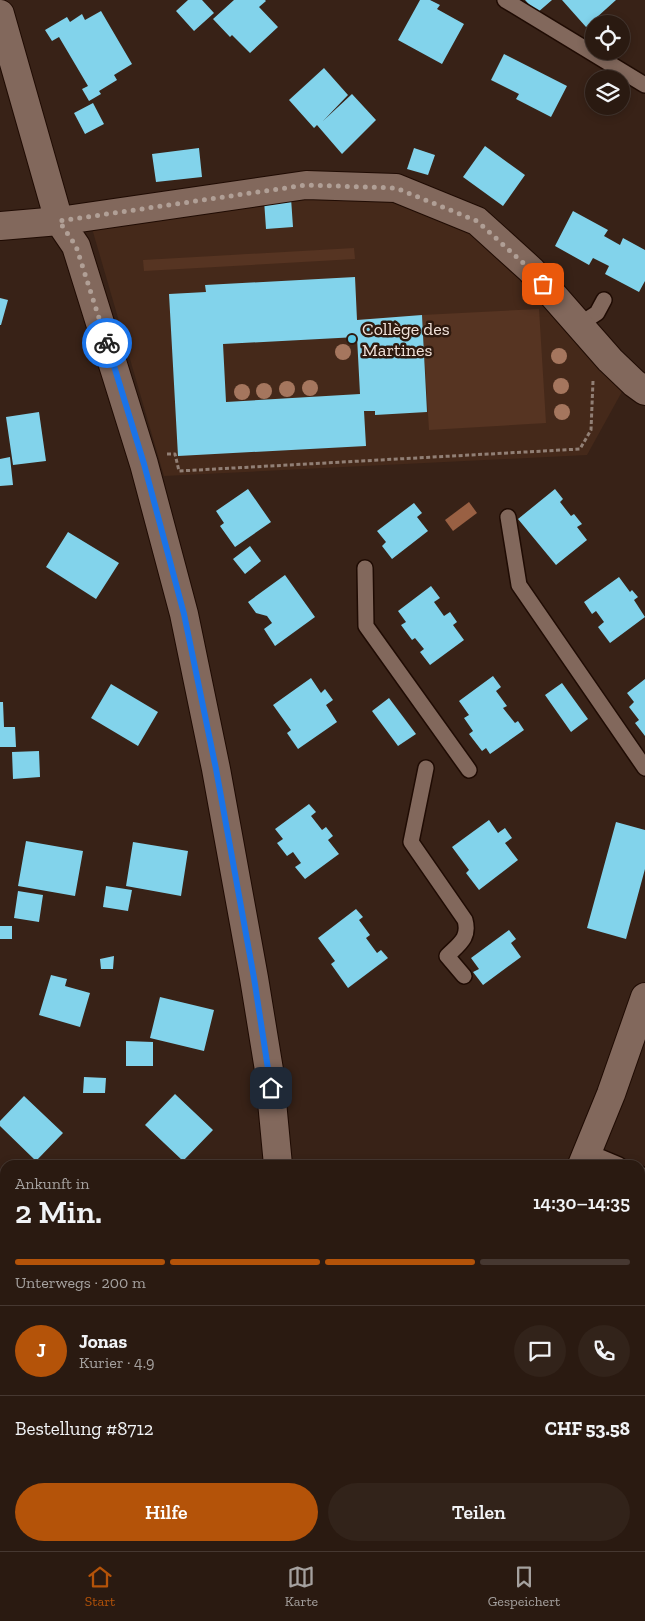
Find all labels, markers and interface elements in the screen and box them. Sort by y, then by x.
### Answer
map controls [585,15,630,115]
button: locate [585,15,630,60]
button: layers [585,70,630,115]
pin [522,263,564,305]
icon: bag [529,270,557,298]
courier [82,318,132,368]
place label: Collège des Martines [362,318,450,361]
icon: bike [93,329,121,357]
marker: Collège des Martines [346,333,358,345]
pin [250,1067,292,1109]
icon: home [257,1074,285,1102]
text: Ankunft in [15,1174,89,1193]
text: 14:30–14:35 [533,1191,630,1214]
text: 2 Min. [15,1193,102,1231]
text: Unterwegs · 200 m [15,1273,146,1292]
button: chat [514,1325,566,1377]
button: phone [578,1325,630,1377]
text: Jonas [79,1330,127,1353]
text: J [36,1339,46,1362]
text: Kurier · 4.9 [79,1353,155,1372]
text: Bestellung #8712 [15,1417,154,1440]
text: CHF 53.58 [545,1417,630,1440]
button: Hilfe [15,1483,318,1541]
button: Teilen [328,1483,630,1541]
tab: Start [85,1563,115,1610]
tab: Karte [285,1563,318,1610]
tab: Gespeichert [488,1563,560,1610]

